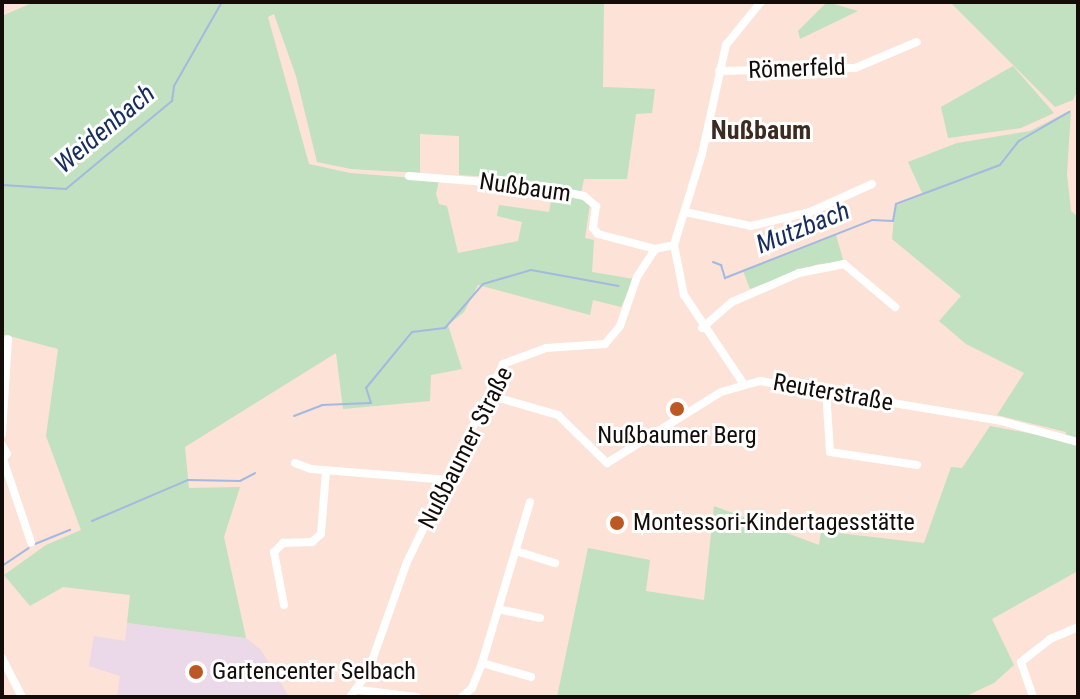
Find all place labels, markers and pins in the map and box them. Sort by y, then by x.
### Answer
marker: Nußbaumer Berg [668,400,686,418]
place label: Nußbaumer Berg [597,422,757,450]
place label: Montessori-Kindertagesstätte [633,509,915,537]
marker: Montessori-Kindertagesstätte [608,514,626,532]
place label: Gartencenter Selbach [212,658,416,686]
marker: Gartencenter Selbach [187,663,205,681]

